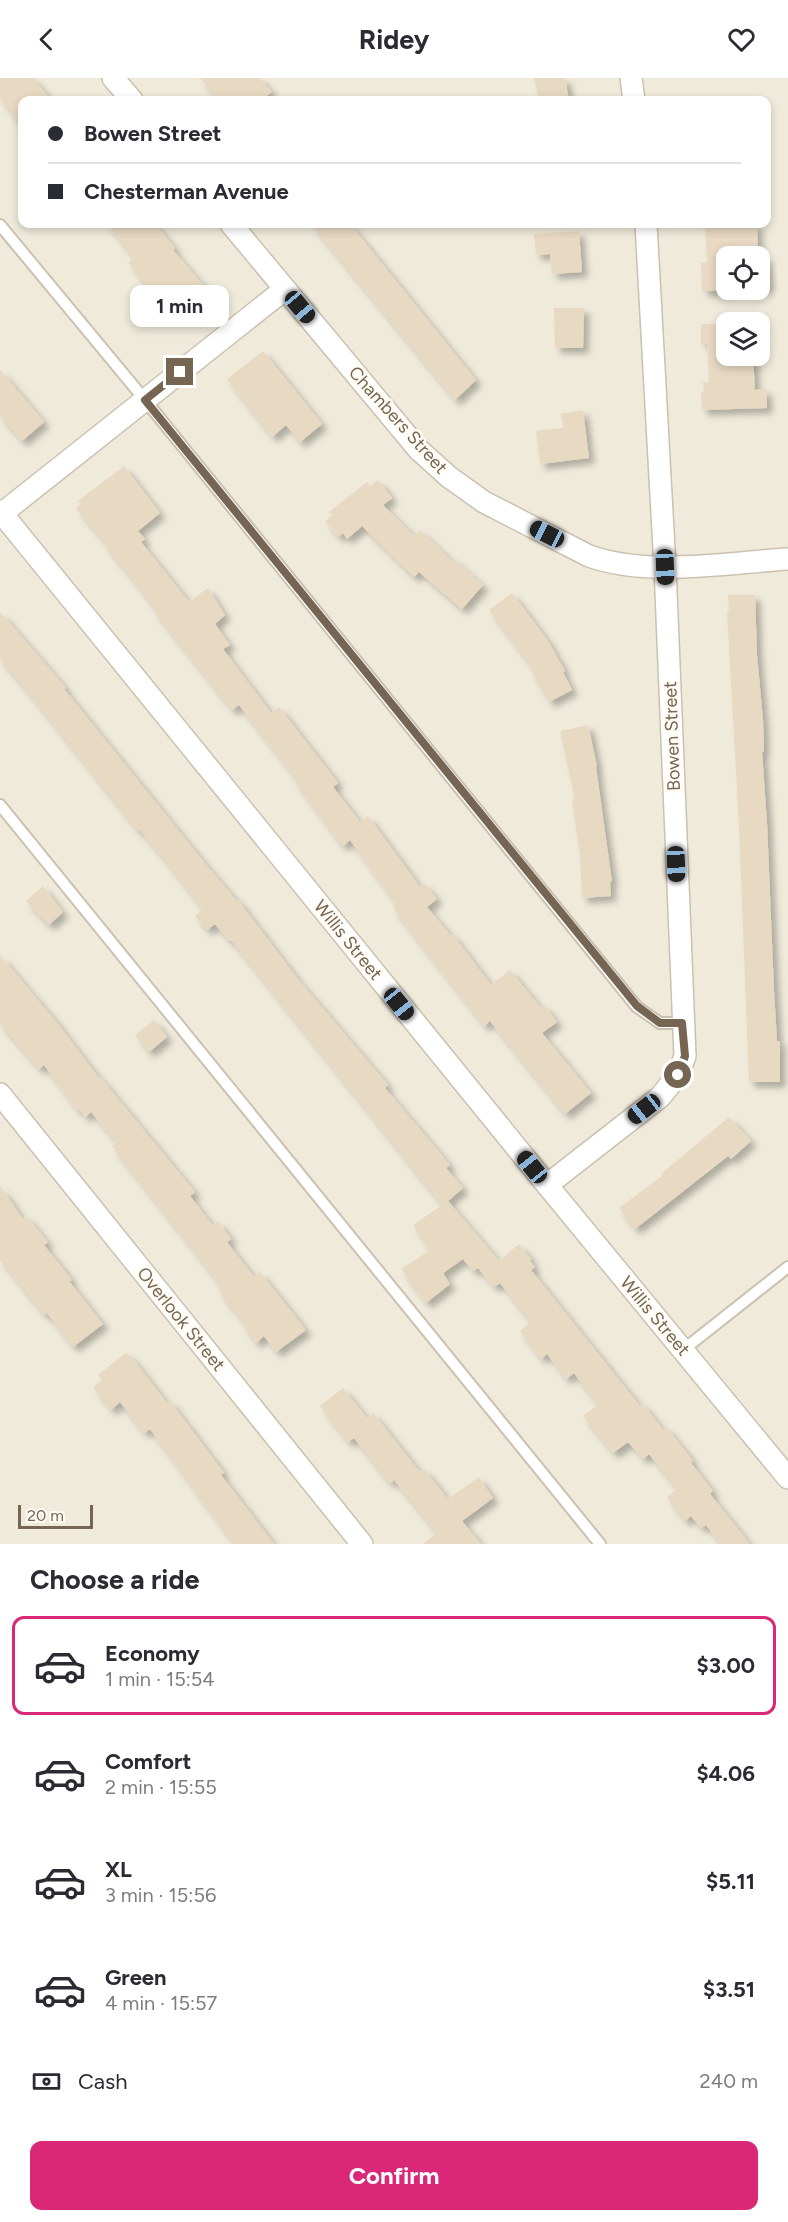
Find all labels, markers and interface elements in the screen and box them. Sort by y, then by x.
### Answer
icon: back [30,23,63,56]
text: Ridey [359,23,429,56]
icon: heart [725,23,758,56]
text: Bowen Street [84,120,221,147]
text: Chesterman Avenue [84,178,289,205]
map controls [716,246,770,366]
button: locate [716,246,770,300]
callout: 1 min [130,285,230,327]
car [282,287,318,327]
text: 1 min [156,294,203,318]
button: layers [716,312,770,366]
route end [166,358,193,385]
street label: Chambers Street [344,362,452,478]
car [527,518,567,550]
car [655,549,675,585]
street label: Bowen Street [659,681,685,791]
car [666,846,686,882]
street label: Willis Street [309,895,387,985]
car [381,984,417,1024]
route start [664,1061,691,1088]
car [624,1091,664,1127]
car [514,1147,550,1187]
street label: Overlook Street [132,1263,230,1376]
street label: Willis Street [615,1272,695,1360]
scale bar [18,1502,93,1530]
text: 20 m [27,1506,64,1525]
text: Choose a ride [30,1563,199,1596]
icon: car [33,1639,87,1693]
text: Economy [105,1640,200,1667]
text: $3.00 [697,1652,755,1679]
text: 1 min · 15:54 [105,1667,215,1691]
icon: car [33,1747,87,1801]
text: Comfort [105,1748,191,1775]
text: $4.06 [696,1760,755,1787]
text: 2 min · 15:55 [105,1775,217,1799]
icon: car [33,1855,87,1909]
text: XL [105,1856,132,1883]
text: $5.11 [706,1868,755,1895]
text: 3 min · 15:56 [105,1883,216,1907]
icon: car [33,1963,87,2017]
text: Green [105,1964,167,1991]
text: $3.51 [703,1976,755,2003]
text: 4 min · 15:57 [105,1991,217,2015]
icon: cash [30,2065,63,2098]
text: Cash [78,2068,128,2095]
text: 240 m [700,2069,758,2093]
button: Confirm [30,2141,758,2210]

